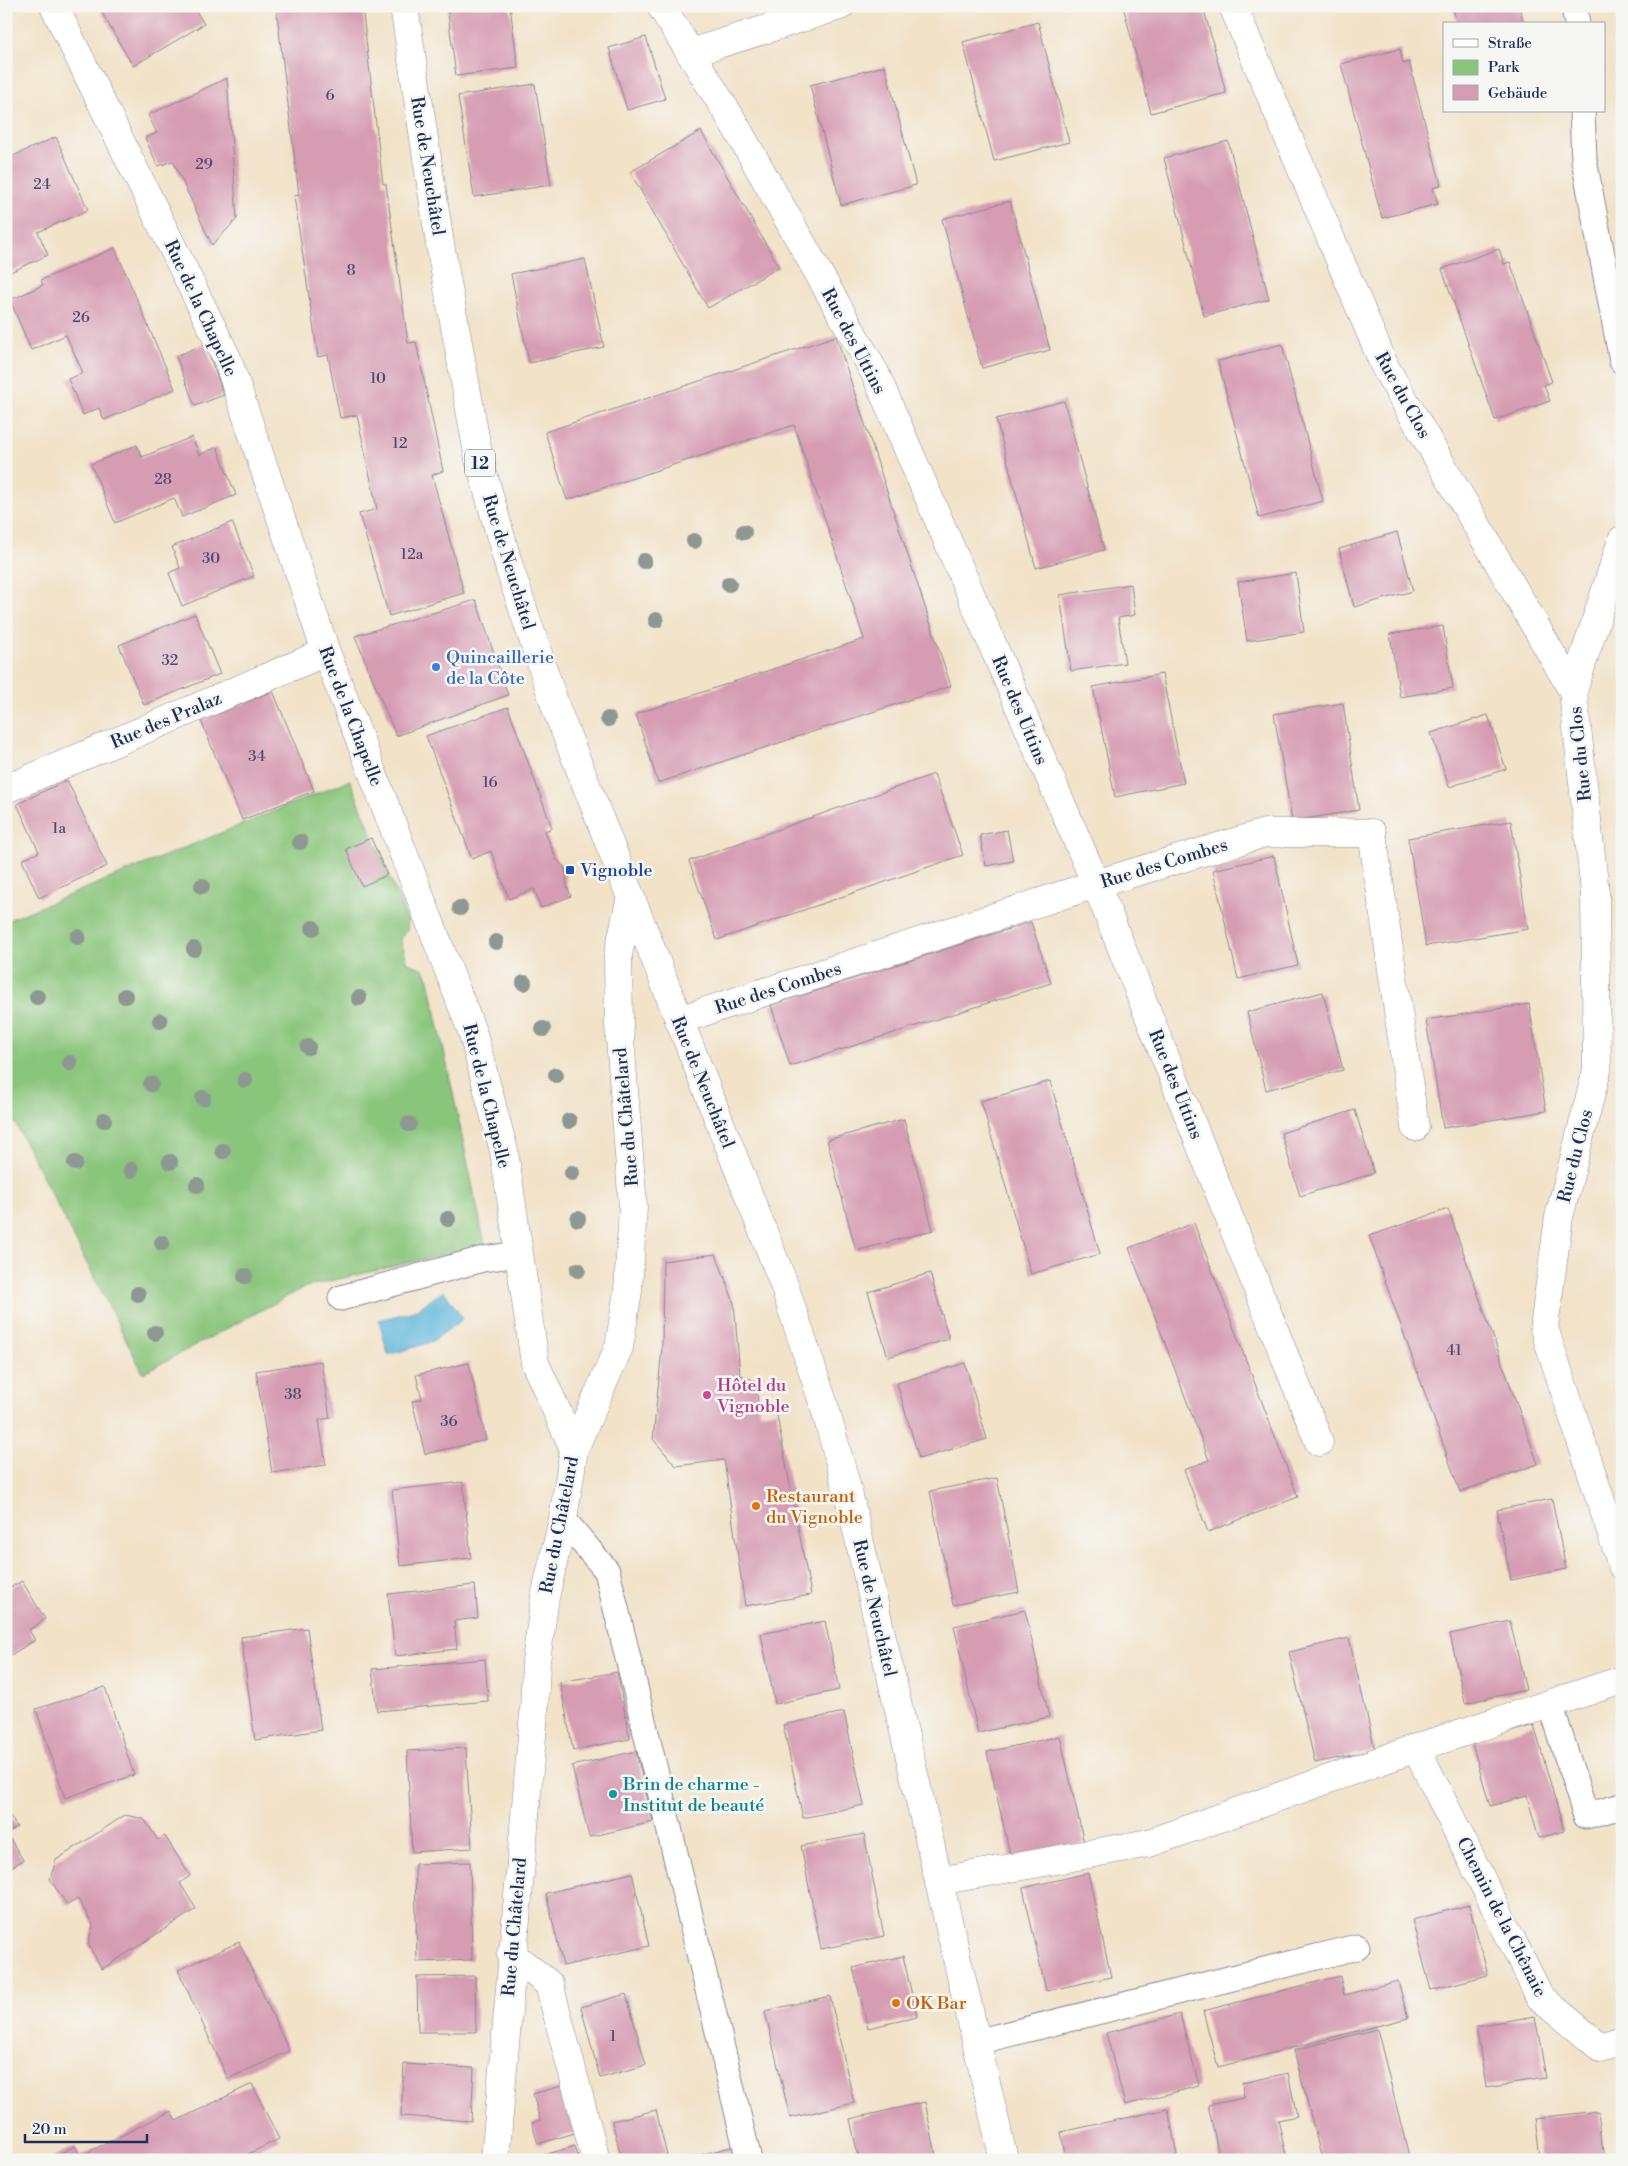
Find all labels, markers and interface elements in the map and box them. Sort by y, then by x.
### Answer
legend [1443,22,1606,112]
text: Straße [1488,34,1532,53]
text: Park [1488,58,1520,77]
text: Gebäude [1488,84,1547,103]
house number: 6 [325,86,335,105]
street label: Rue de Neuchâtel [405,95,450,238]
house number: 29 [195,155,213,174]
house number: 24 [33,175,51,194]
street label: Rue de la Chapelle [159,236,242,380]
house number: 8 [346,261,356,280]
street label: Rue des Uttins [816,284,891,398]
house number: 26 [72,308,90,327]
street label: Rue du Clos [1369,348,1436,443]
house number: 10 [370,369,386,388]
house number: 12 [392,434,408,453]
road number: 12 [465,449,495,476]
house number: 28 [154,470,172,489]
street label: Rue de Neuchâtel [477,492,540,633]
house number: 12a [401,545,424,564]
house number: 30 [202,549,220,568]
street label: Rue de la Chapelle [313,643,388,789]
place label: Quincaillerie de la Côte [446,646,554,690]
house number: 32 [162,651,178,670]
street label: Rue des Uttins [986,652,1053,768]
marker: Quincaillerie de la Côte [430,661,442,673]
street label: Rue des Pralaz [107,687,225,754]
street label: Rue du Clos [1564,705,1597,803]
house number: 34 [248,747,266,766]
house number: 16 [482,773,498,792]
house number: 1a [52,819,66,838]
street label: Rue des Combes [1098,833,1231,894]
place label: Vignoble [579,859,653,882]
marker: Vignoble [564,864,576,876]
street label: Rue des Combes [712,957,845,1020]
street label: Rue de Neuchâtel [666,1013,740,1152]
street label: Rue de la Chapelle [457,1021,516,1171]
street label: Rue des Uttins [1143,1026,1208,1143]
street label: Rue du Châtelard [609,1046,644,1187]
street label: Rue du Clos [1553,1107,1598,1205]
house number: 41 [1446,1341,1462,1360]
place label: Hôtel du Vignoble [716,1374,790,1418]
house number: 38 [284,1385,302,1404]
marker: Hôtel du Vignoble [701,1389,713,1401]
house number: 36 [440,1412,458,1431]
street label: Rue du Châtelard [535,1454,584,1596]
place label: Restaurant du Vignoble [766,1485,863,1529]
marker: Restaurant du Vignoble [750,1500,762,1512]
street label: Rue de Neuchâtel [848,1537,902,1680]
place label: Brin de charme - Institut de beauté [622,1773,764,1817]
marker: Brin de charme - Institut de beauté [607,1788,619,1800]
street label: Chemin de la Chênaie [1451,1833,1552,2001]
street label: Rue du Châtelard [497,1856,532,1998]
place label: OK Bar [906,1992,967,2015]
marker: OK Bar [890,1997,902,2009]
house number: 1 [610,2027,617,2046]
scale bar [25,2111,148,2143]
text: 20 m [32,2120,67,2139]

